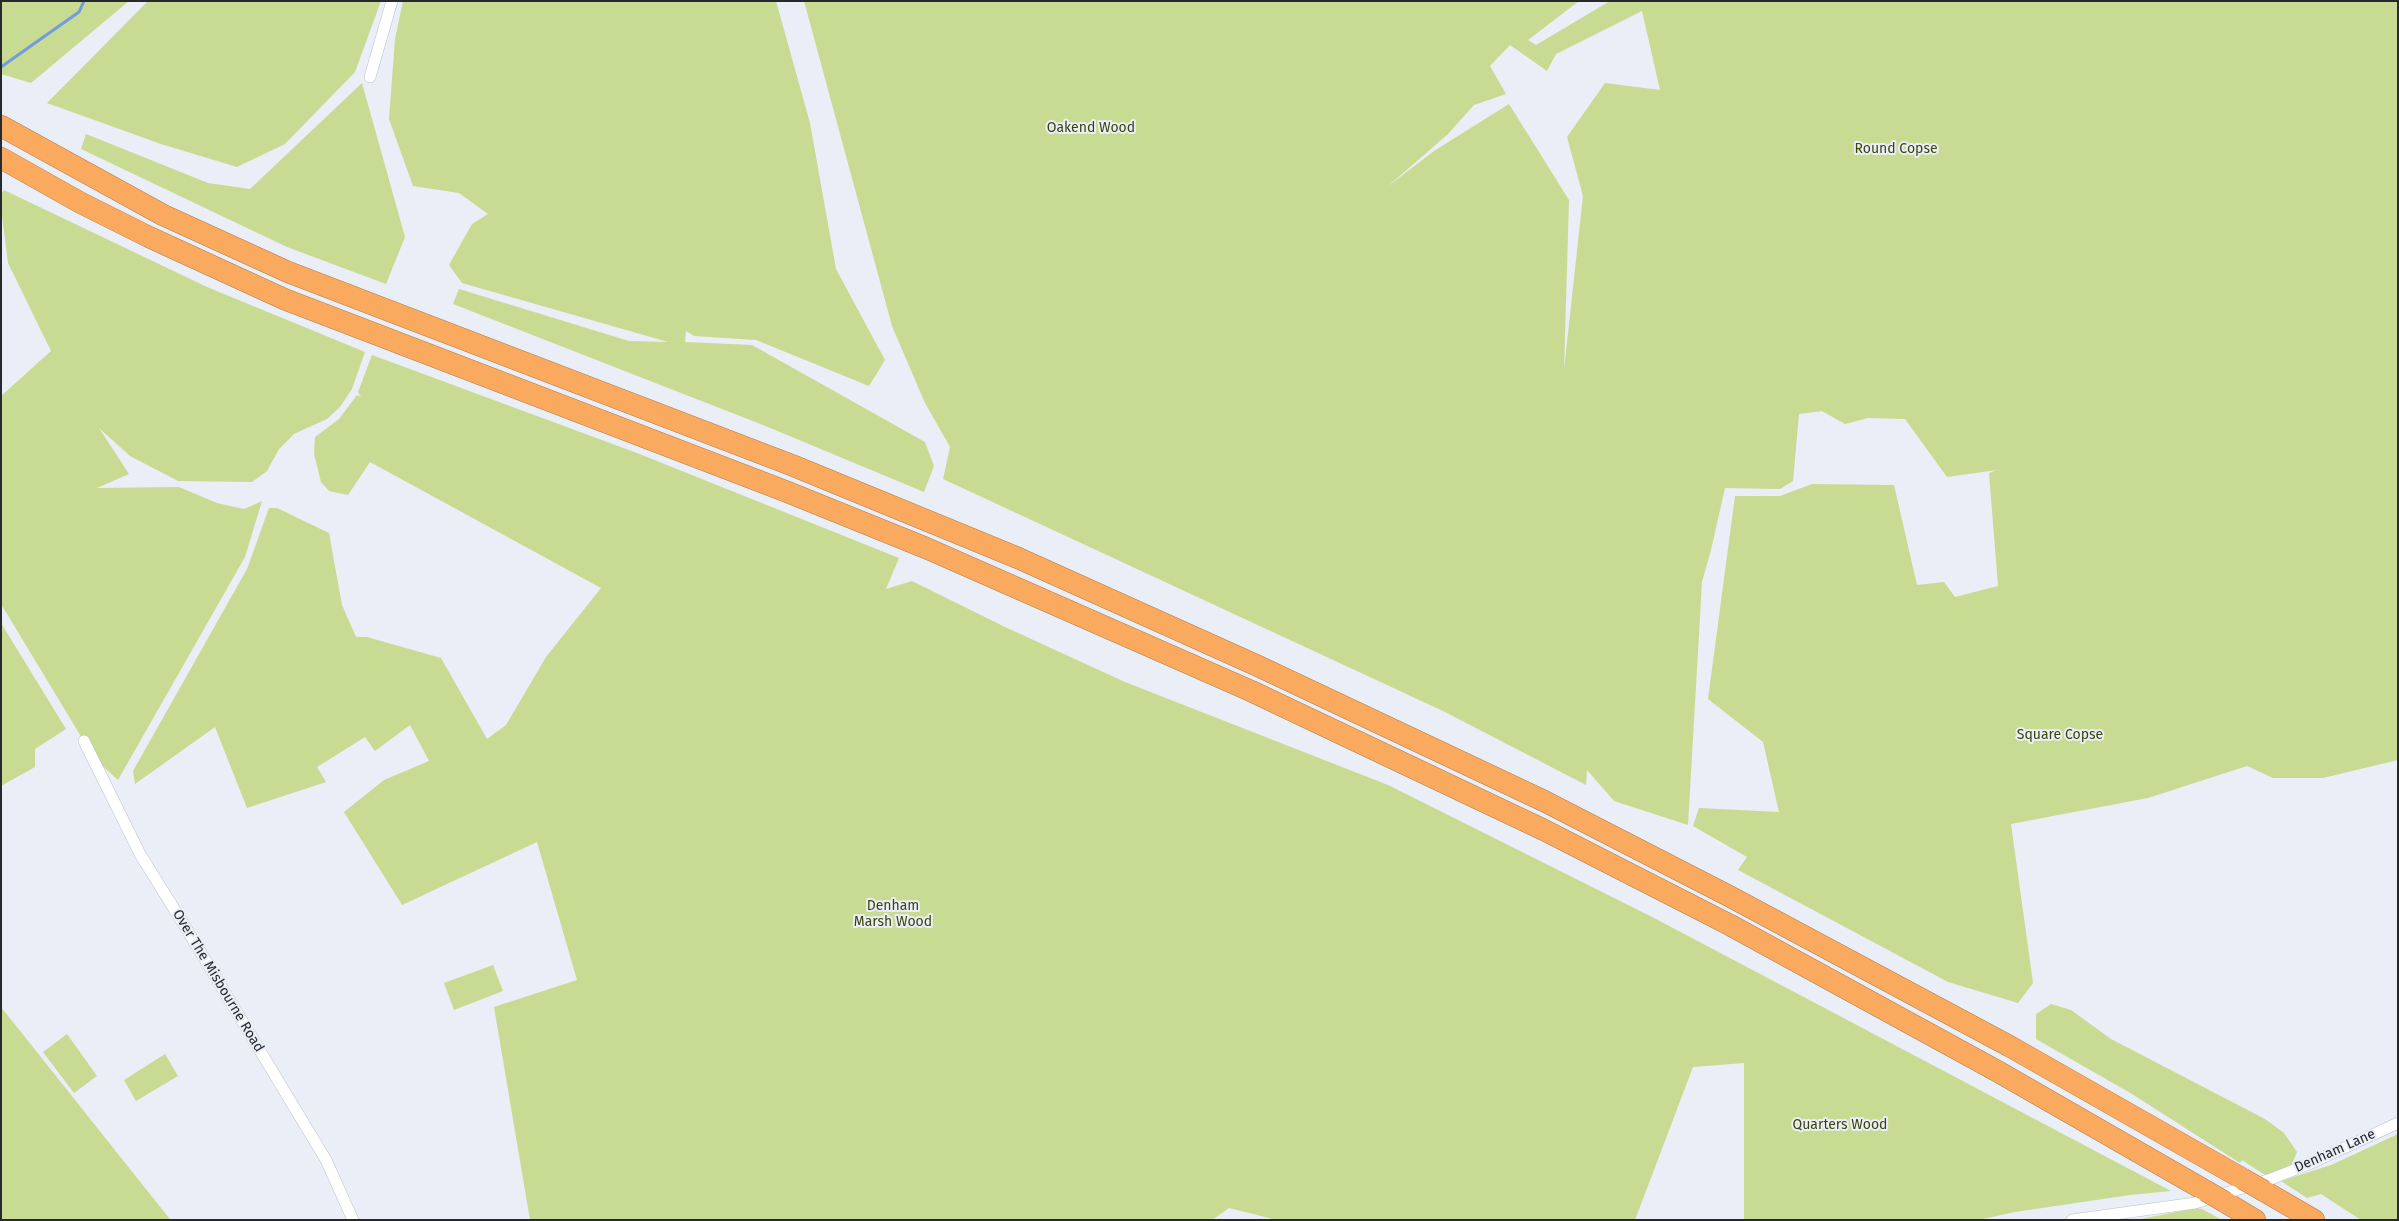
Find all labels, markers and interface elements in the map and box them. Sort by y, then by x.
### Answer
park label: Oakend Wood [1047,120,1135,136]
park label: Round Copse [1854,141,1938,157]
park label: Square Copse [2017,727,2103,743]
park label: Denham Marsh Wood [854,898,932,930]
street label: Over The Misbourne Road [169,907,267,1055]
park label: Quarters Wood [1793,1117,1887,1133]
street label: Denham Lane [2292,1126,2378,1176]

